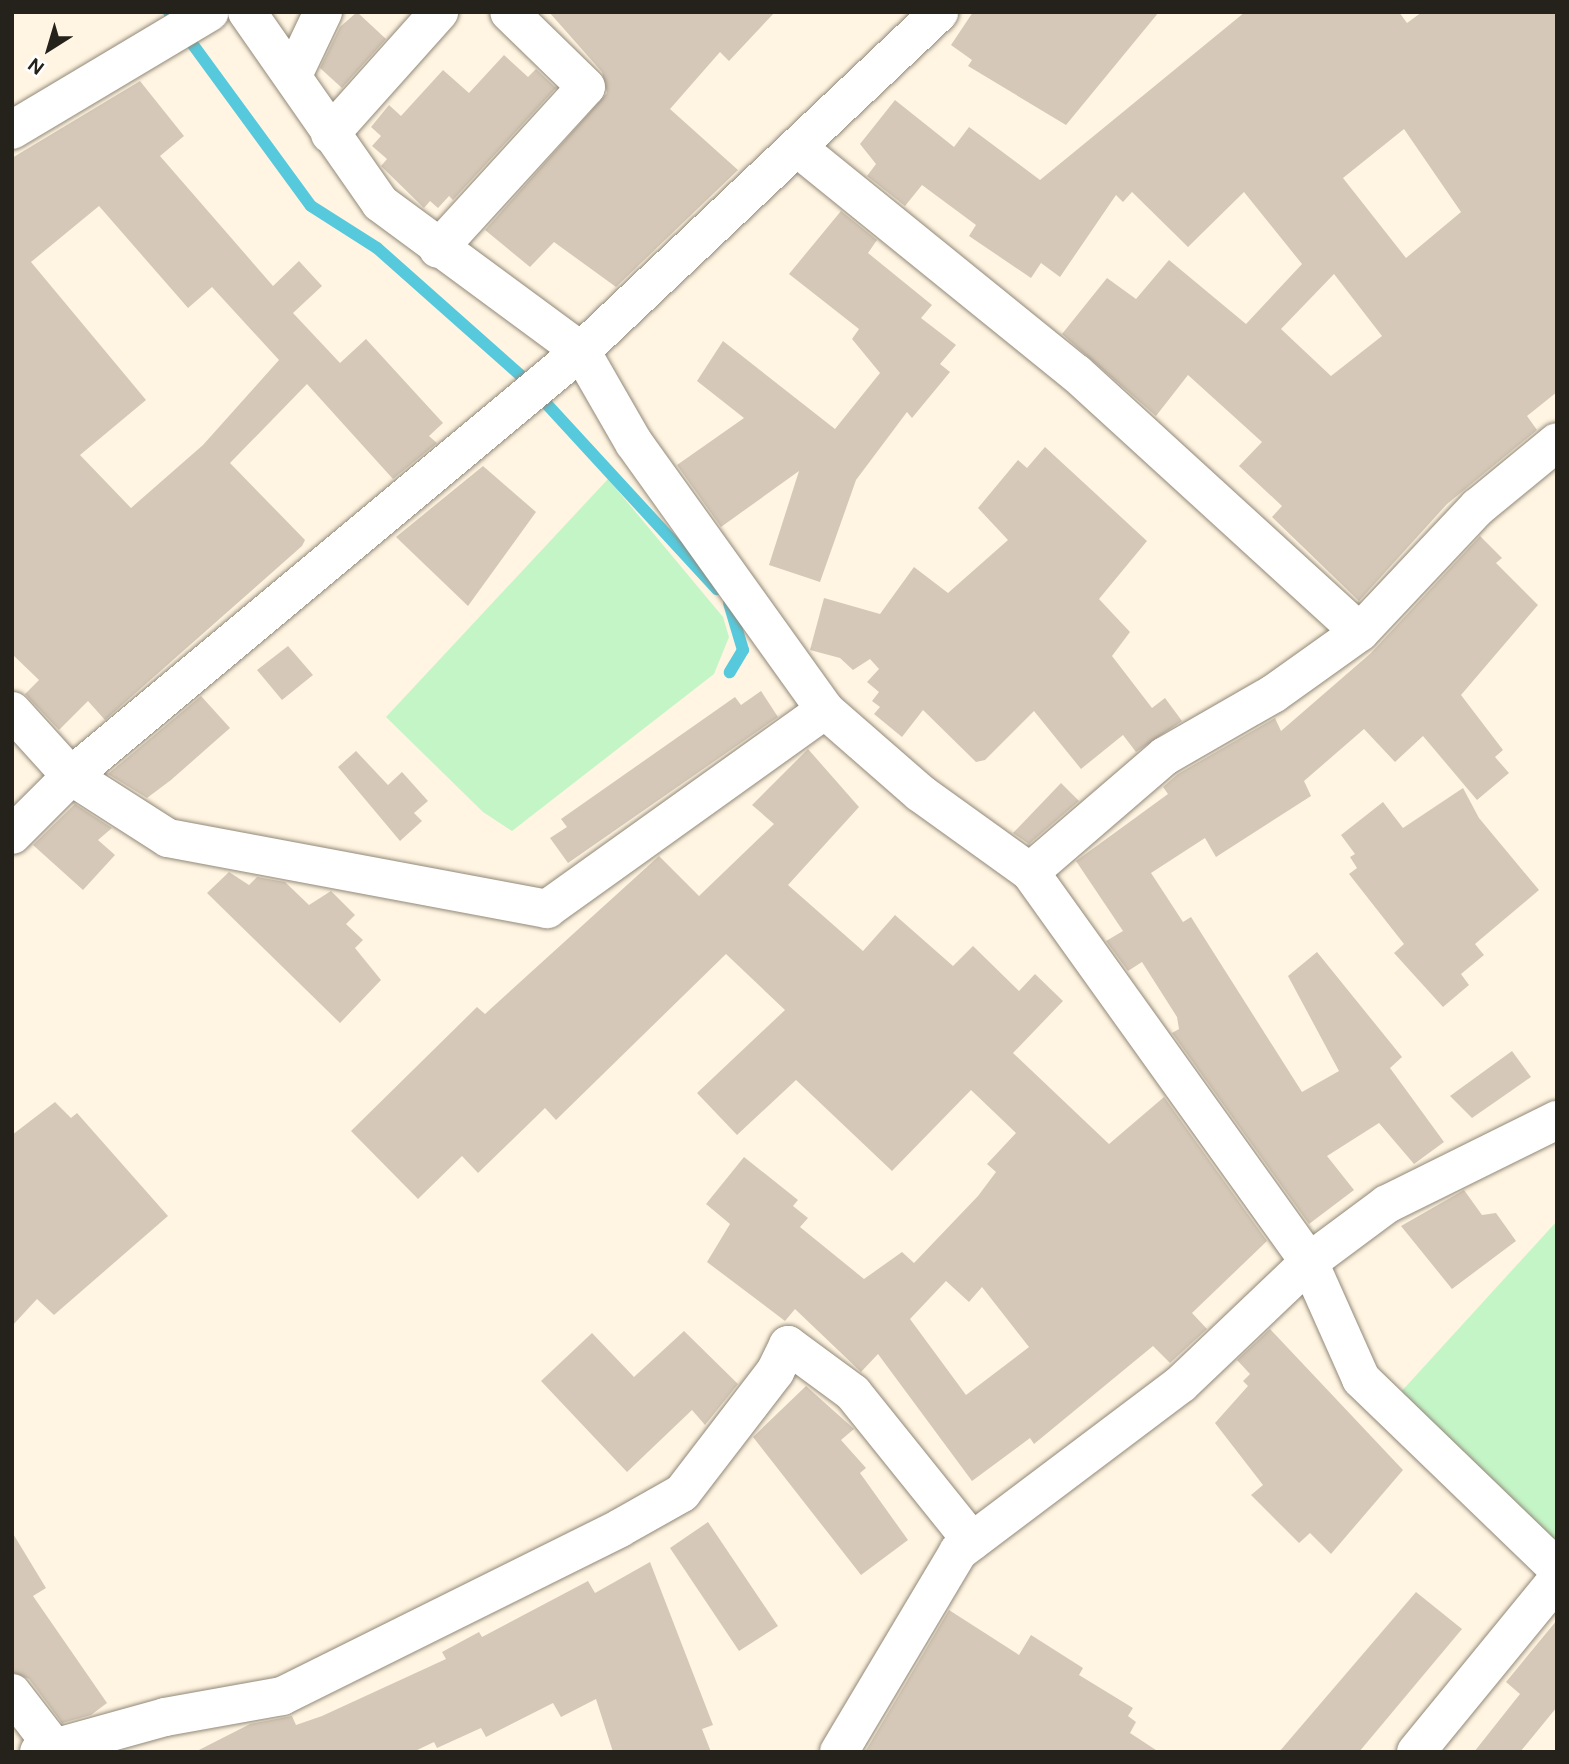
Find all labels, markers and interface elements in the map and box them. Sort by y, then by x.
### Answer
north arrow [14,14,84,84]
text: N [23,52,49,80]

